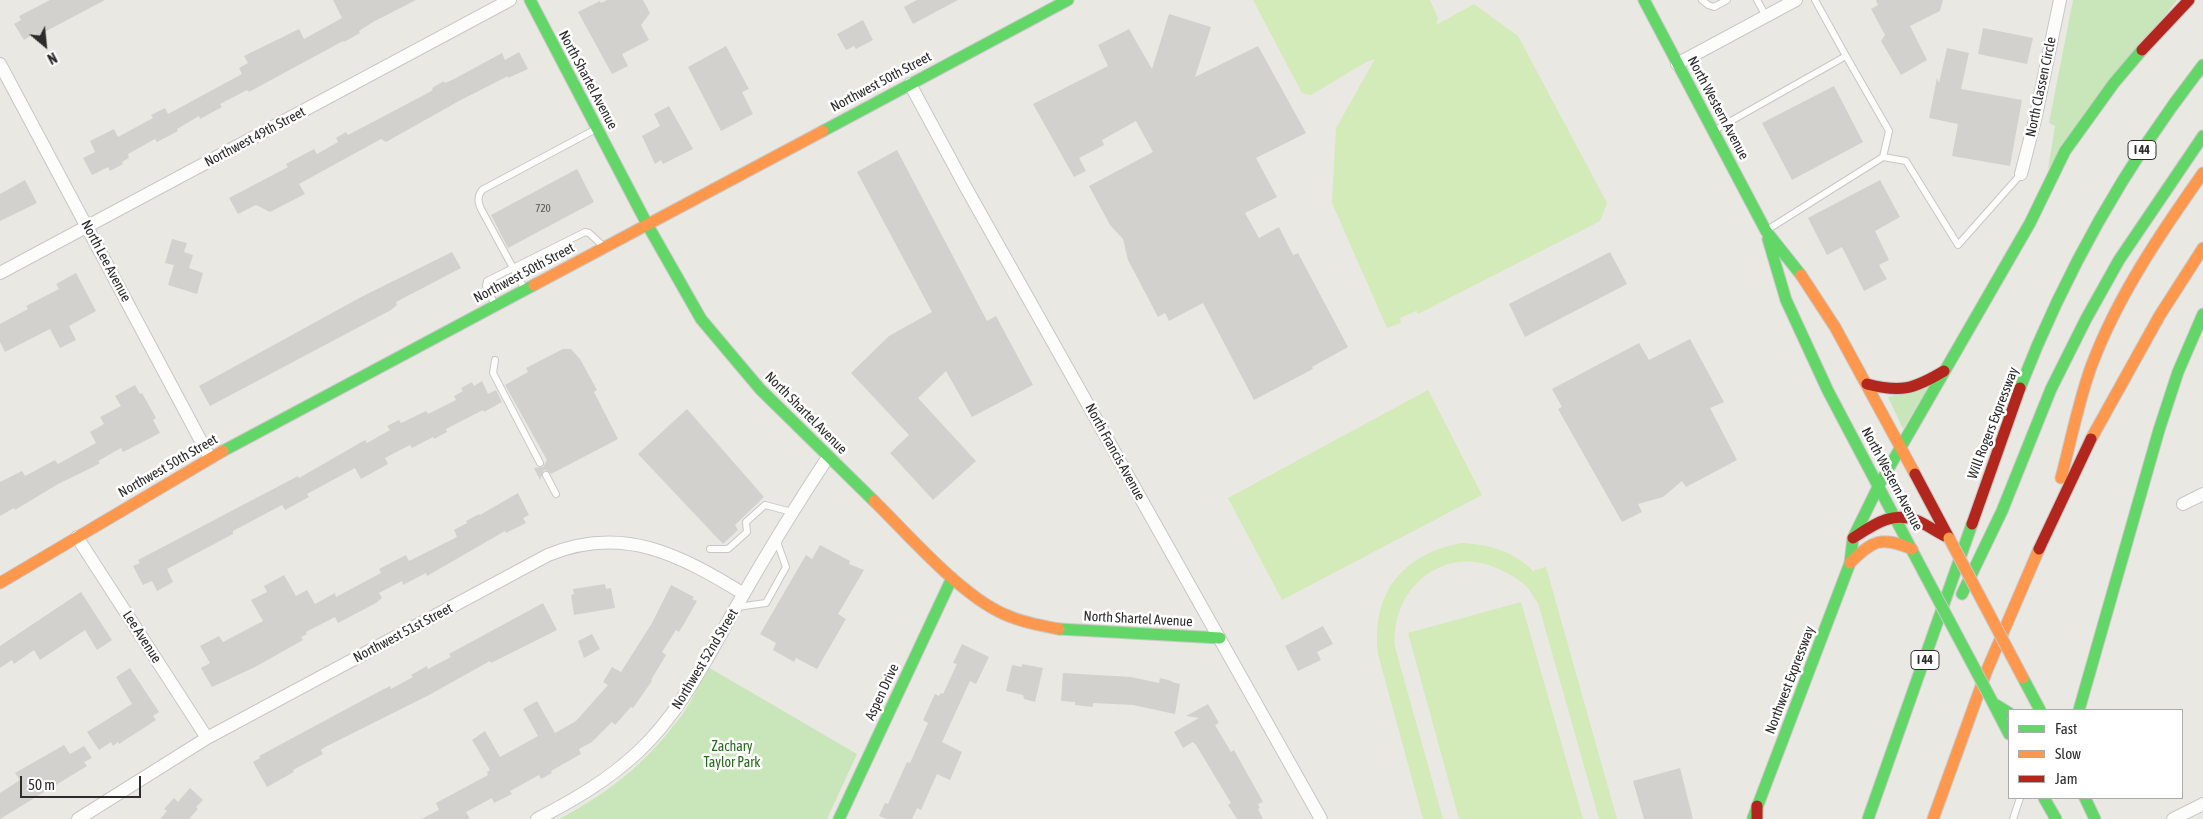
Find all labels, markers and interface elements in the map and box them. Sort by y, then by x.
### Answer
north arrow [20,20,70,70]
street label: North Shartel Avenue [555,28,621,132]
street label: North Classen Circle [2022,35,2060,139]
street label: Northwest 50th Street [828,48,934,116]
text: N [45,49,59,67]
street label: North Western Avenue [1684,54,1752,162]
street label: Northwest 49th Street [202,103,308,171]
road number: I 44 [2128,140,2156,160]
house number: 720 [535,202,551,216]
street label: North Lee Avenue [77,217,135,305]
street label: Northwest 50th Street [471,239,577,307]
street label: Will Rogers Expressway [1964,365,2022,481]
street label: North Shartel Avenue [761,368,851,458]
street label: North Francis Avenue [1081,401,1149,503]
street label: North Western Avenue [1858,425,1926,533]
street label: Northwest 50th Street [115,431,221,501]
street label: Northwest 51st Street [351,600,455,666]
street label: Northwest 52nd Street [668,606,742,712]
street label: Lee Avenue [119,608,165,666]
street label: North Shartel Avenue [1083,608,1193,630]
street label: Northwest Expressway [1762,624,1818,736]
road number: I 44 [1911,650,1939,670]
street label: Aspen Drive [862,661,902,723]
legend [2008,709,2183,799]
text: Fast [2055,720,2077,737]
park label: Zachary Taylor Park [703,739,761,772]
text: Slow [2055,745,2081,762]
scale bar [22,766,144,798]
text: Jam [2055,770,2078,787]
text: 50 m [28,776,55,793]

